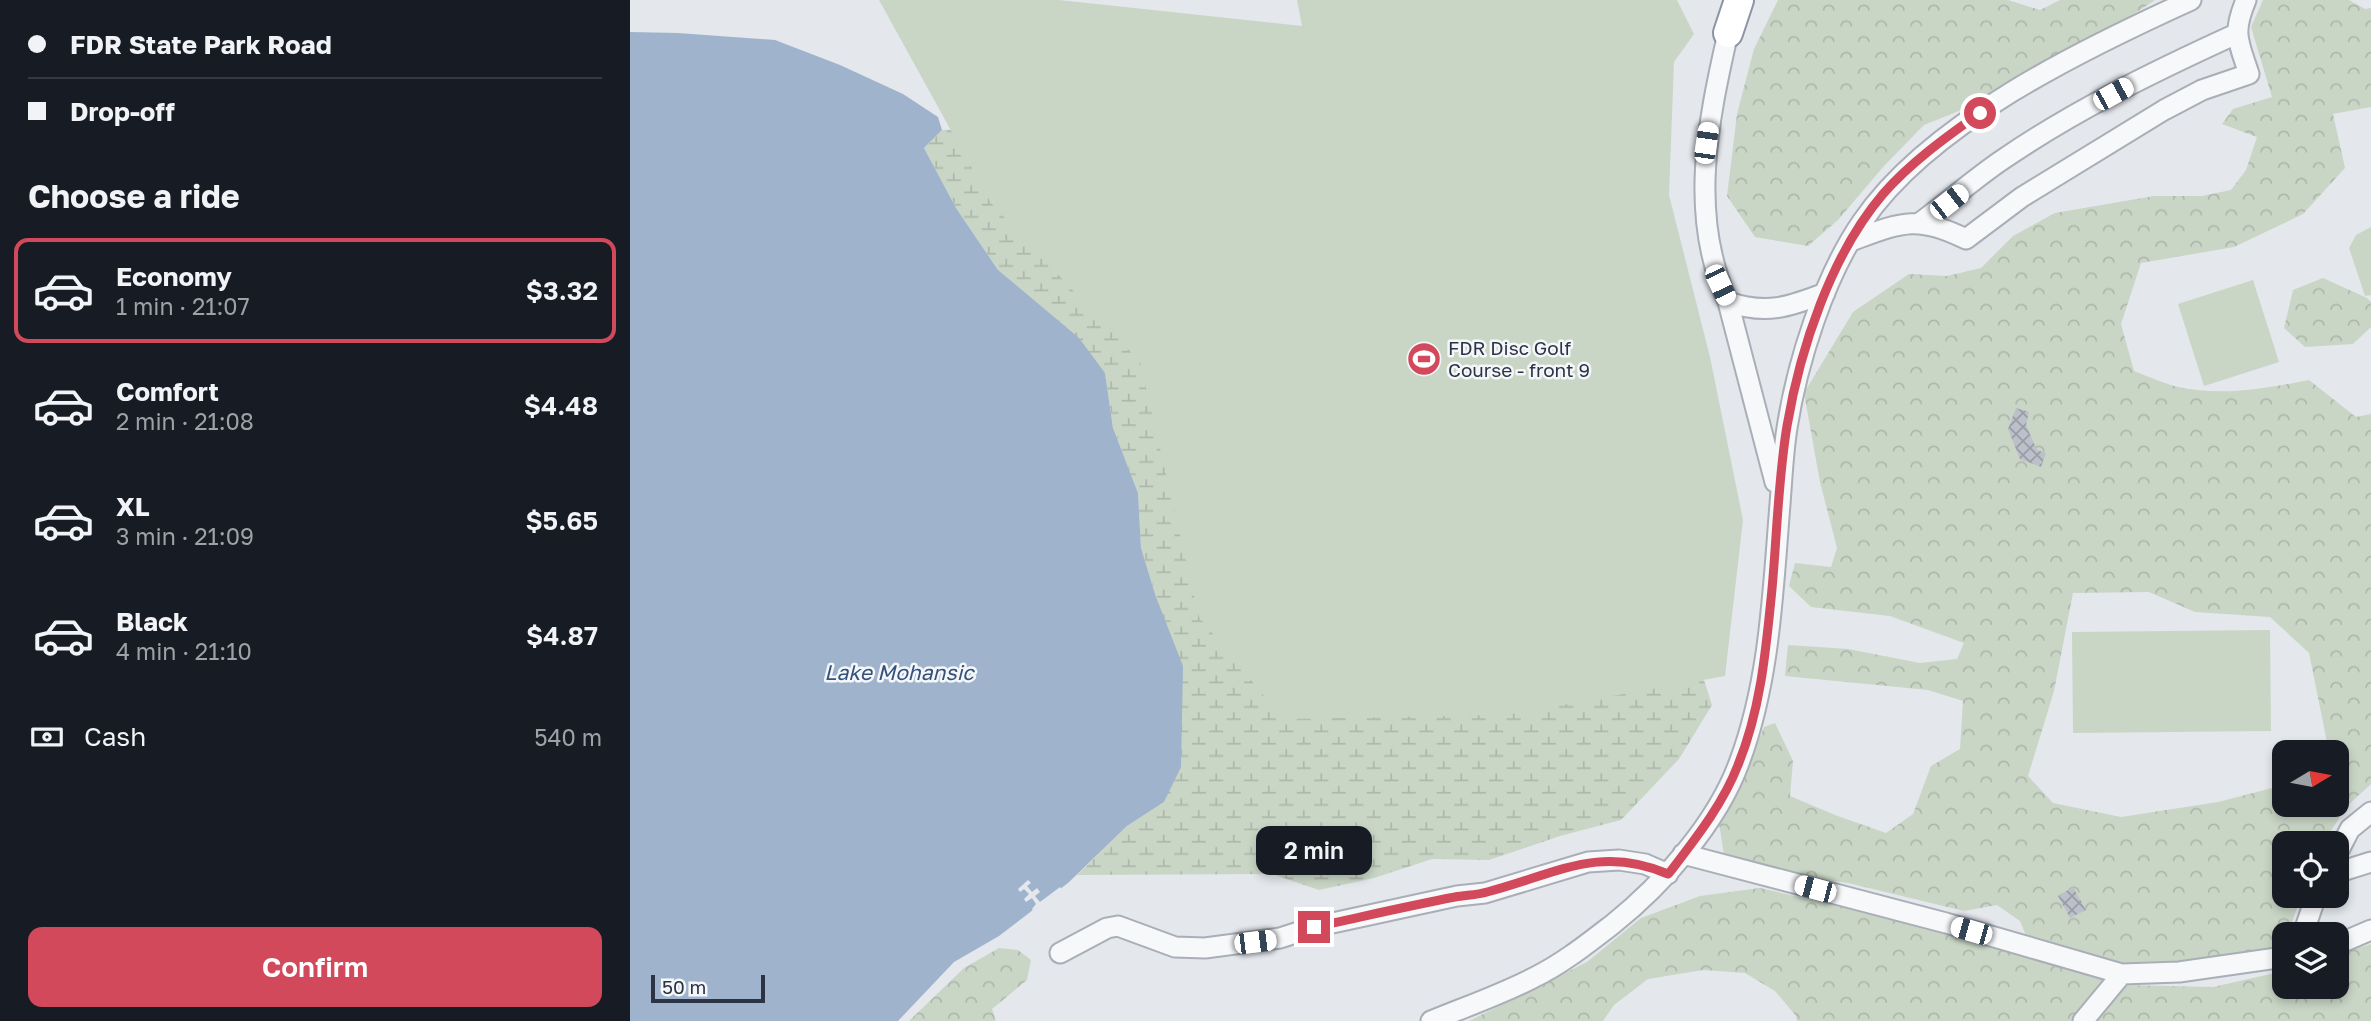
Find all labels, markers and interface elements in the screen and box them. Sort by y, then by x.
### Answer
text: FDR State Park Road [70,29,332,60]
car [2090,75,2137,113]
text: Drop-off [70,96,175,127]
route start [1964,97,1996,129]
car [1693,121,1720,165]
text: Choose a ride [28,177,240,215]
car [1926,181,1973,223]
icon: car [32,259,95,322]
text: Economy [116,261,232,292]
car [1702,262,1739,308]
text: $3.32 [526,275,598,306]
text: 1 min · 21:07 [116,292,250,320]
place label: FDR Disc Golf Course - front 9 [1448,336,1590,381]
sports icon: FDR Disc Golf Course - front 9 [1405,340,1443,378]
icon: car [32,374,95,437]
text: Comfort [116,376,219,407]
text: $4.48 [524,390,598,421]
text: 2 min · 21:08 [116,407,254,435]
icon: car [32,489,95,552]
text: XL [116,491,150,522]
text: $5.65 [525,505,598,536]
text: 3 min · 21:09 [116,522,254,550]
icon: car [32,604,95,667]
text: Black [116,606,188,637]
text: $4.87 [526,620,598,651]
text: 4 min · 21:10 [116,637,252,665]
water label: Lake Mohansic [824,659,975,685]
icon: cash [28,718,66,756]
text: Cash [84,721,146,752]
text: 540 m [534,723,602,751]
north arrow [2272,740,2348,817]
map controls [2272,740,2349,999]
callout: 2 min [1256,825,1372,874]
button: locate [2272,831,2349,908]
text: 2 min [1284,836,1344,864]
car [1792,873,1839,905]
route end [1298,911,1330,943]
car [1948,915,1995,947]
button: layers [2272,922,2349,999]
button: Confirm [28,927,602,1007]
car [1233,929,1278,955]
scale bar [651,972,765,1004]
text: 50 m [662,975,706,998]

